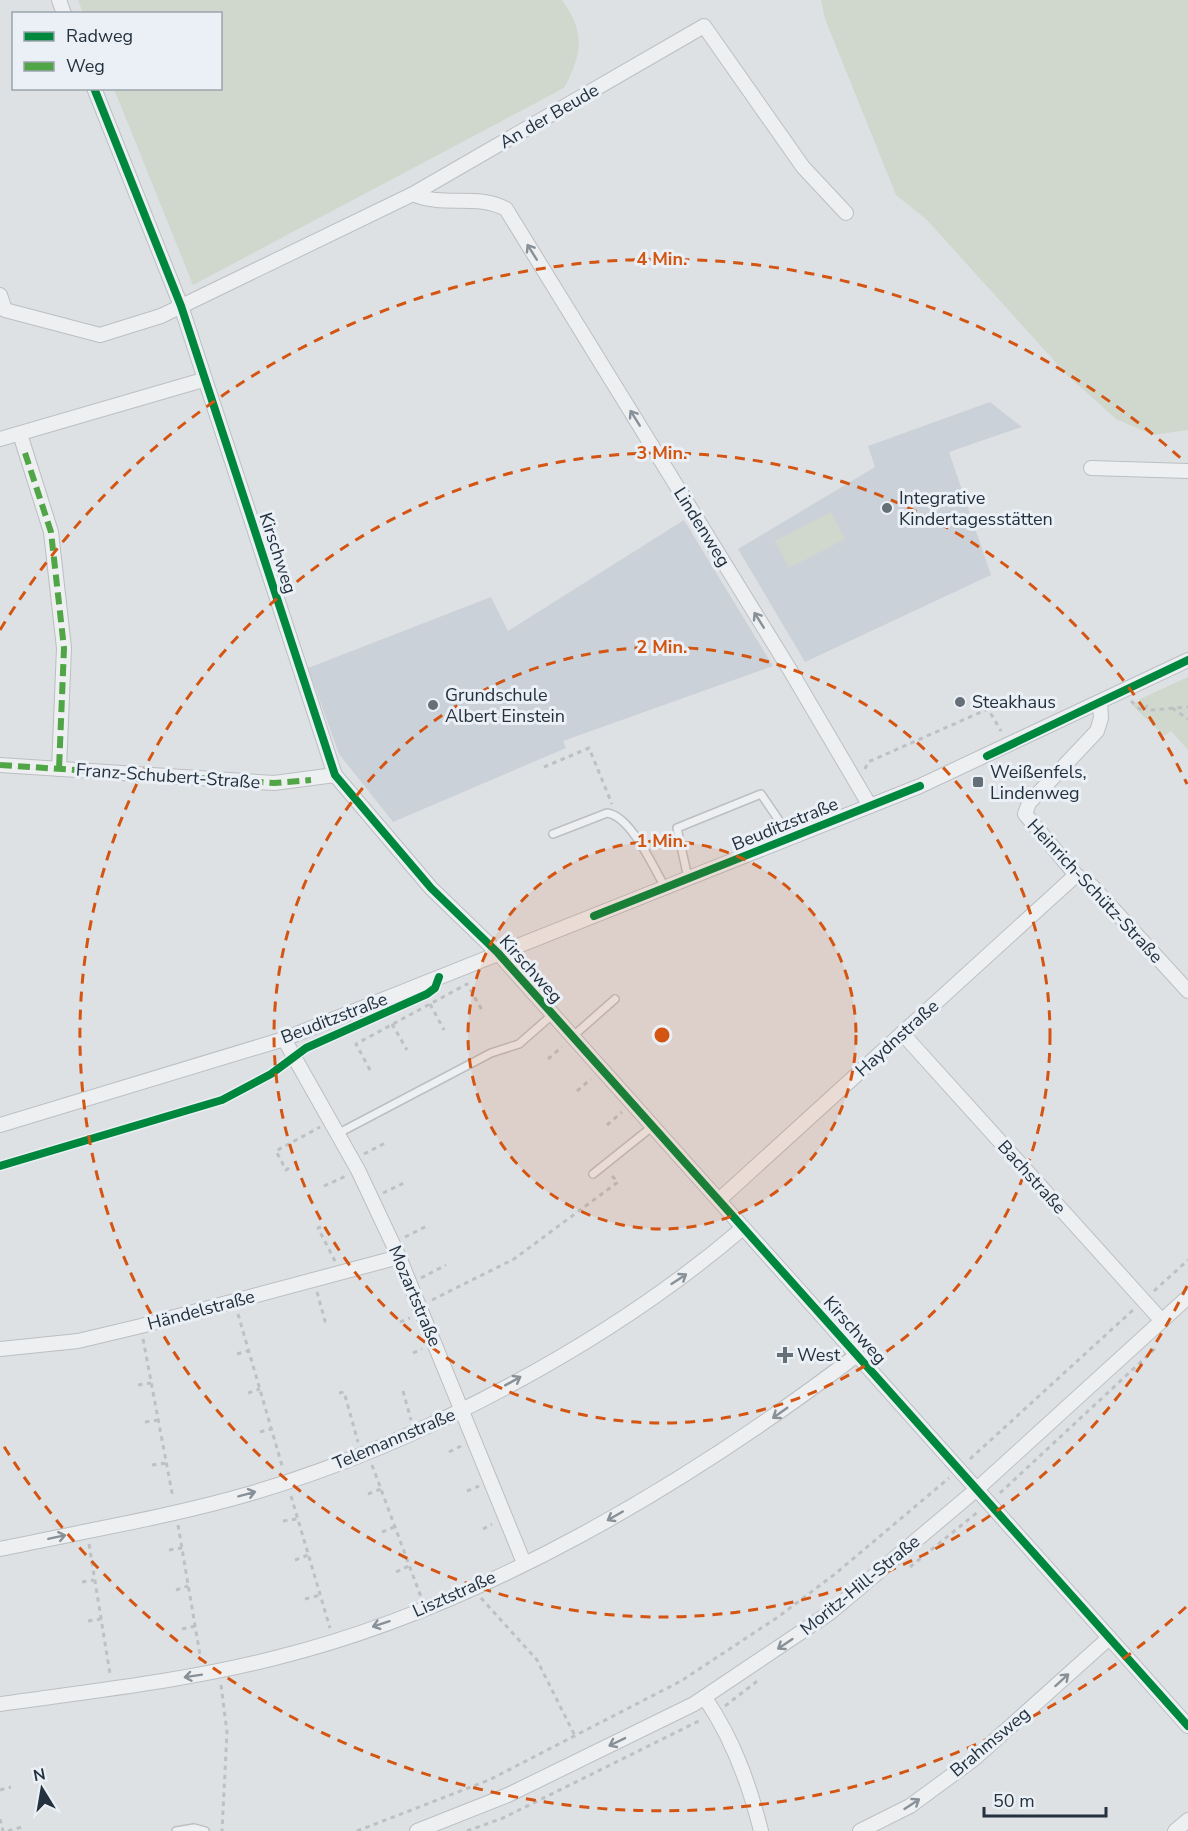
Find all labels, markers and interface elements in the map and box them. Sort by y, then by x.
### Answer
legend [12,12,222,90]
text: Radweg [66,24,133,48]
text: Weg [66,54,105,78]
street label: An der Beude [495,78,603,154]
one-way arrow [526,244,538,261]
text: 4 Min. [637,247,687,271]
one-way arrow [628,410,640,427]
text: 3 Min. [637,441,687,465]
street label: Lindenweg [668,483,736,571]
place label: Integrative Kindertagesstätten [899,486,1053,531]
marker: Integrative Kindertagesstätten [880,501,894,515]
street label: Kirschweg [254,509,302,597]
one-way arrow [752,612,764,629]
text: 2 Min. [637,635,687,659]
place label: Grundschule Albert Einstein [445,683,565,728]
place label: Steakhaus [972,690,1056,714]
marker: Steakhaus [953,695,967,709]
marker: Grundschule Albert Einstein [426,698,440,712]
street label: Franz-Schubert-Straße [75,758,261,794]
place label: Weißenfels, Lindenweg [990,760,1087,805]
marker: Weißenfels, Lindenweg [971,775,985,789]
street label: Beuditzstraße [728,792,842,856]
street label: Heinrich-Schütz-Straße [1022,814,1168,968]
text: 1 Min. [637,829,687,853]
street label: Kirschweg [494,930,568,1008]
street label: Beuditzstraße [277,987,391,1049]
street label: Haydnstraße [850,994,944,1082]
centre of rings [652,1025,672,1045]
street label: Bachstraße [992,1135,1072,1219]
street label: Mozartstraße [383,1242,447,1350]
one-way arrow [671,1273,687,1285]
street label: Händelstraße [145,1284,257,1336]
street label: Kirschweg [818,1291,892,1369]
place label: West [797,1343,841,1367]
marker: West [778,1348,792,1362]
one-way arrow [504,1375,522,1386]
street label: Telemannstraße [329,1402,459,1476]
one-way arrow [773,1407,789,1419]
one-way arrow [237,1487,256,1499]
one-way arrow [607,1510,624,1522]
street label: Moritz-Hill-Straße [795,1529,925,1641]
one-way arrow [47,1531,66,1542]
street label: Lisztstraße [409,1565,499,1623]
one-way arrow [372,1620,391,1631]
one-way arrow [777,1637,794,1650]
one-way arrow [184,1670,204,1681]
one-way arrow [1054,1673,1069,1687]
street label: Brahmsweg [945,1702,1035,1782]
one-way arrow [609,1736,627,1748]
north arrow [12,1759,72,1819]
text: N [31,1763,47,1787]
scale bar [984,1780,1106,1818]
text: 50 m [993,1789,1035,1813]
one-way arrow [903,1797,920,1810]

